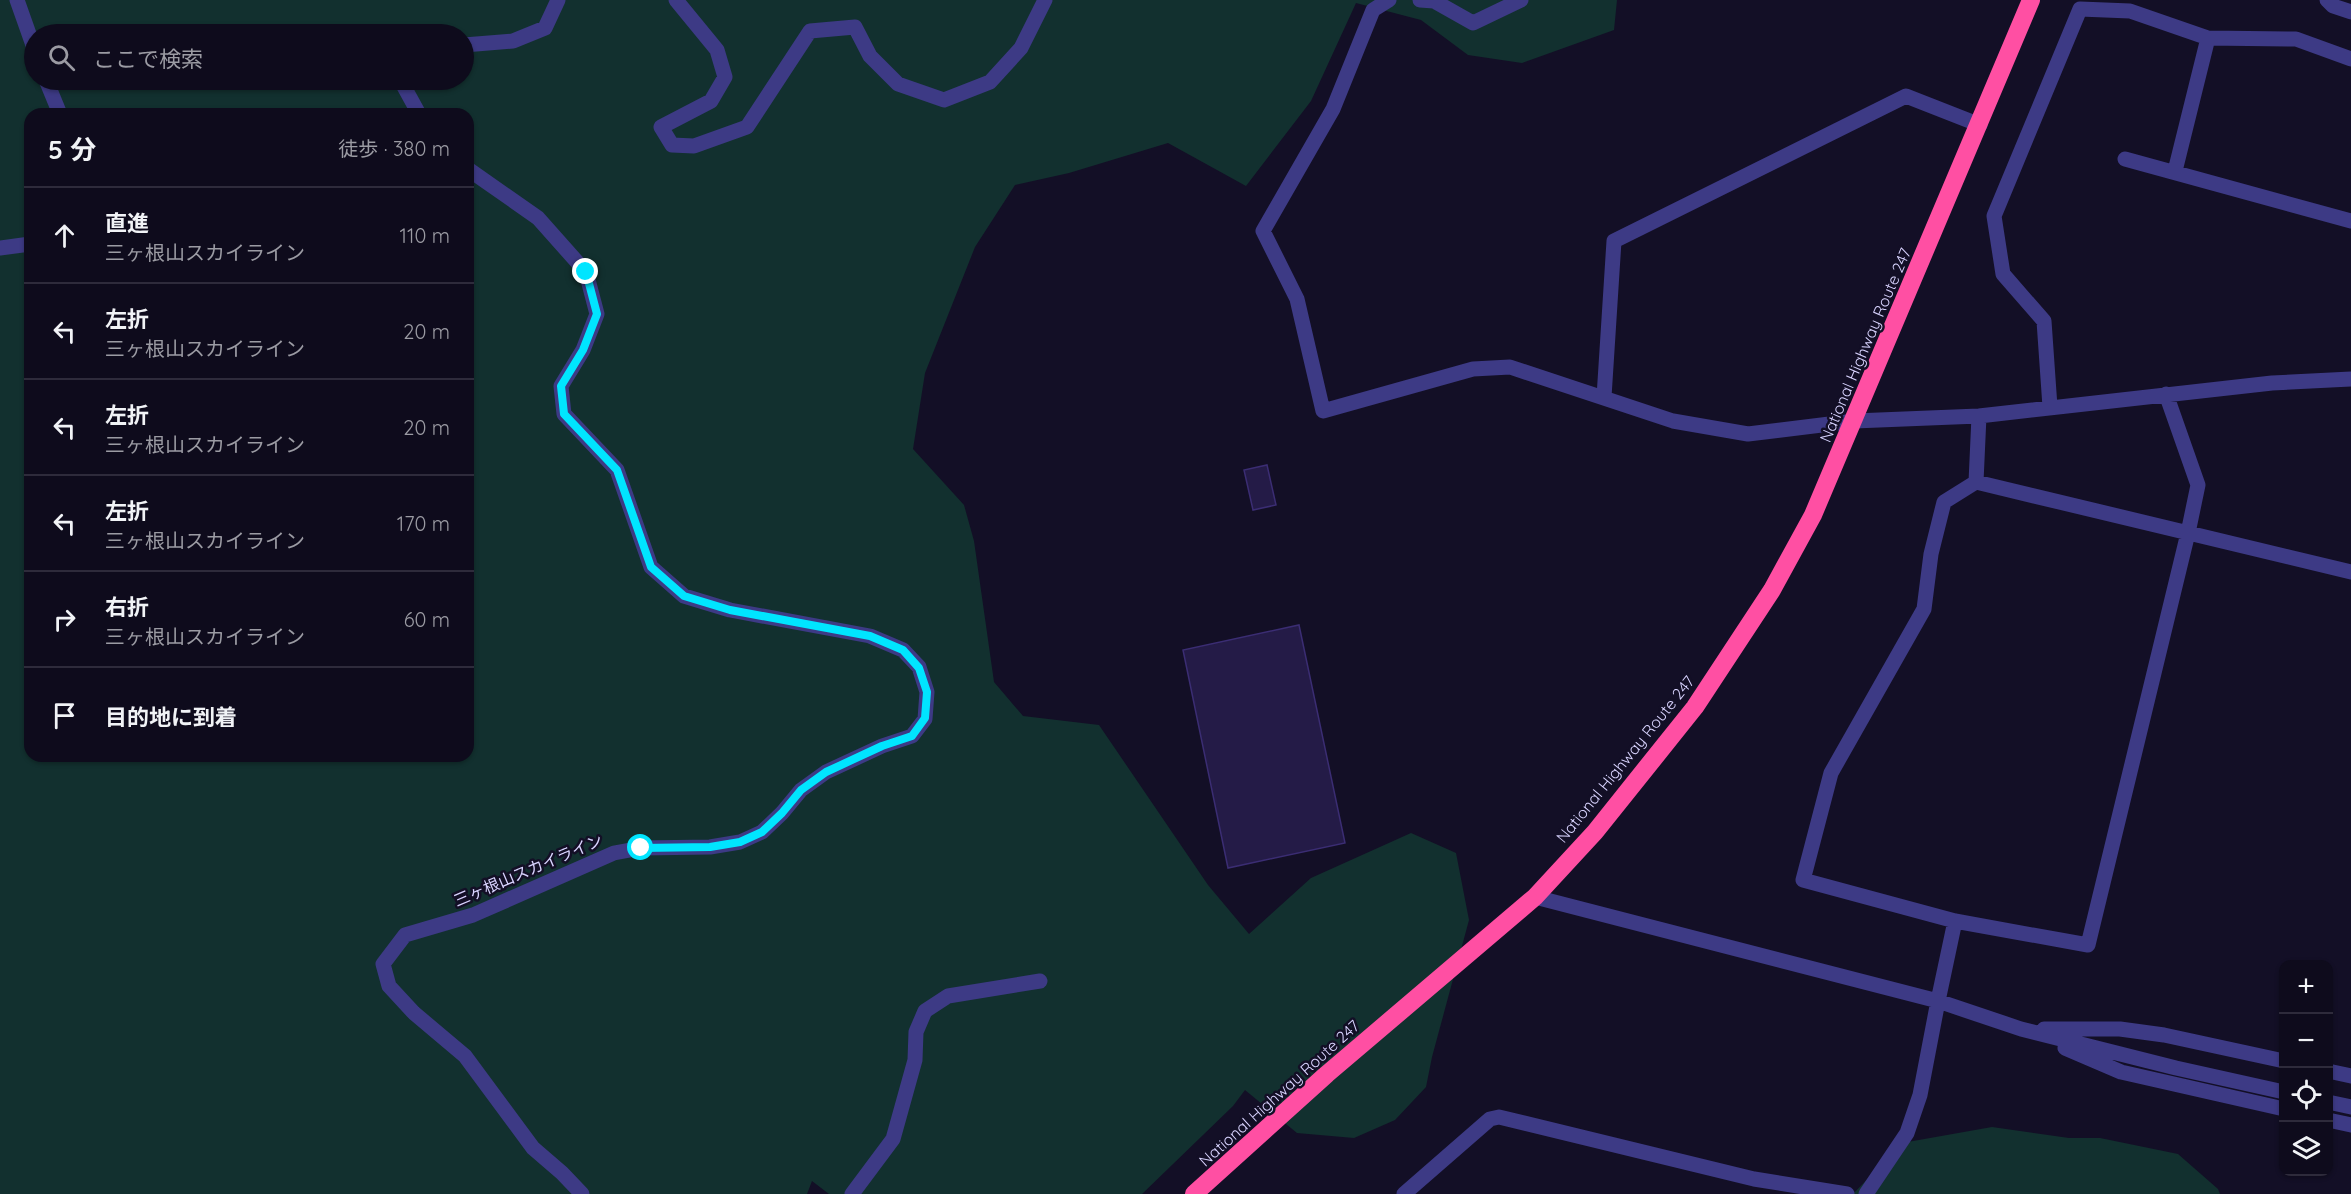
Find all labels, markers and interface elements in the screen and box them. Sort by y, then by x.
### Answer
search box [24,24,474,90]
icon: search [45,41,78,74]
text: ここで検索 [93,45,203,73]
text: 5 分 [48,133,96,166]
text: 徒歩 · 380 m [338,136,450,161]
text: 直進 [105,209,149,237]
icon: ahead [48,219,81,252]
text: 110 m [400,223,450,248]
text: 三ヶ根山スカイライン [105,240,305,265]
street label: National Highway Route 247 [1815,245,1915,445]
route end [572,258,598,284]
text: 左折 [105,305,149,333]
icon: left [48,315,81,348]
text: 20 m [403,319,450,344]
text: 三ヶ根山スカイライン [105,336,305,361]
text: 左折 [105,401,149,429]
icon: left [48,411,81,444]
text: 20 m [403,415,450,440]
text: 三ヶ根山スカイライン [105,432,305,457]
text: 左折 [105,497,149,525]
icon: left [48,507,81,540]
text: 170 m [397,511,450,536]
text: 三ヶ根山スカイライン [105,528,305,553]
text: 右折 [105,593,149,621]
icon: right [48,603,81,636]
text: 60 m [404,607,450,632]
text: 三ヶ根山スカイライン [105,624,305,649]
street label: National Highway Route 247 [1551,671,1699,847]
icon: arrive [48,699,81,732]
text: 目的地に到着 [105,703,237,731]
street label: 三ヶ根山スカイライン [450,830,606,910]
route start [627,834,653,860]
map controls [2279,960,2333,1176]
button: + [2279,960,2333,1014]
button: − [2279,1014,2333,1068]
street label: National Highway Route 247 [1195,1016,1363,1170]
button: locate [2279,1068,2333,1122]
button: layers [2279,1122,2333,1176]

